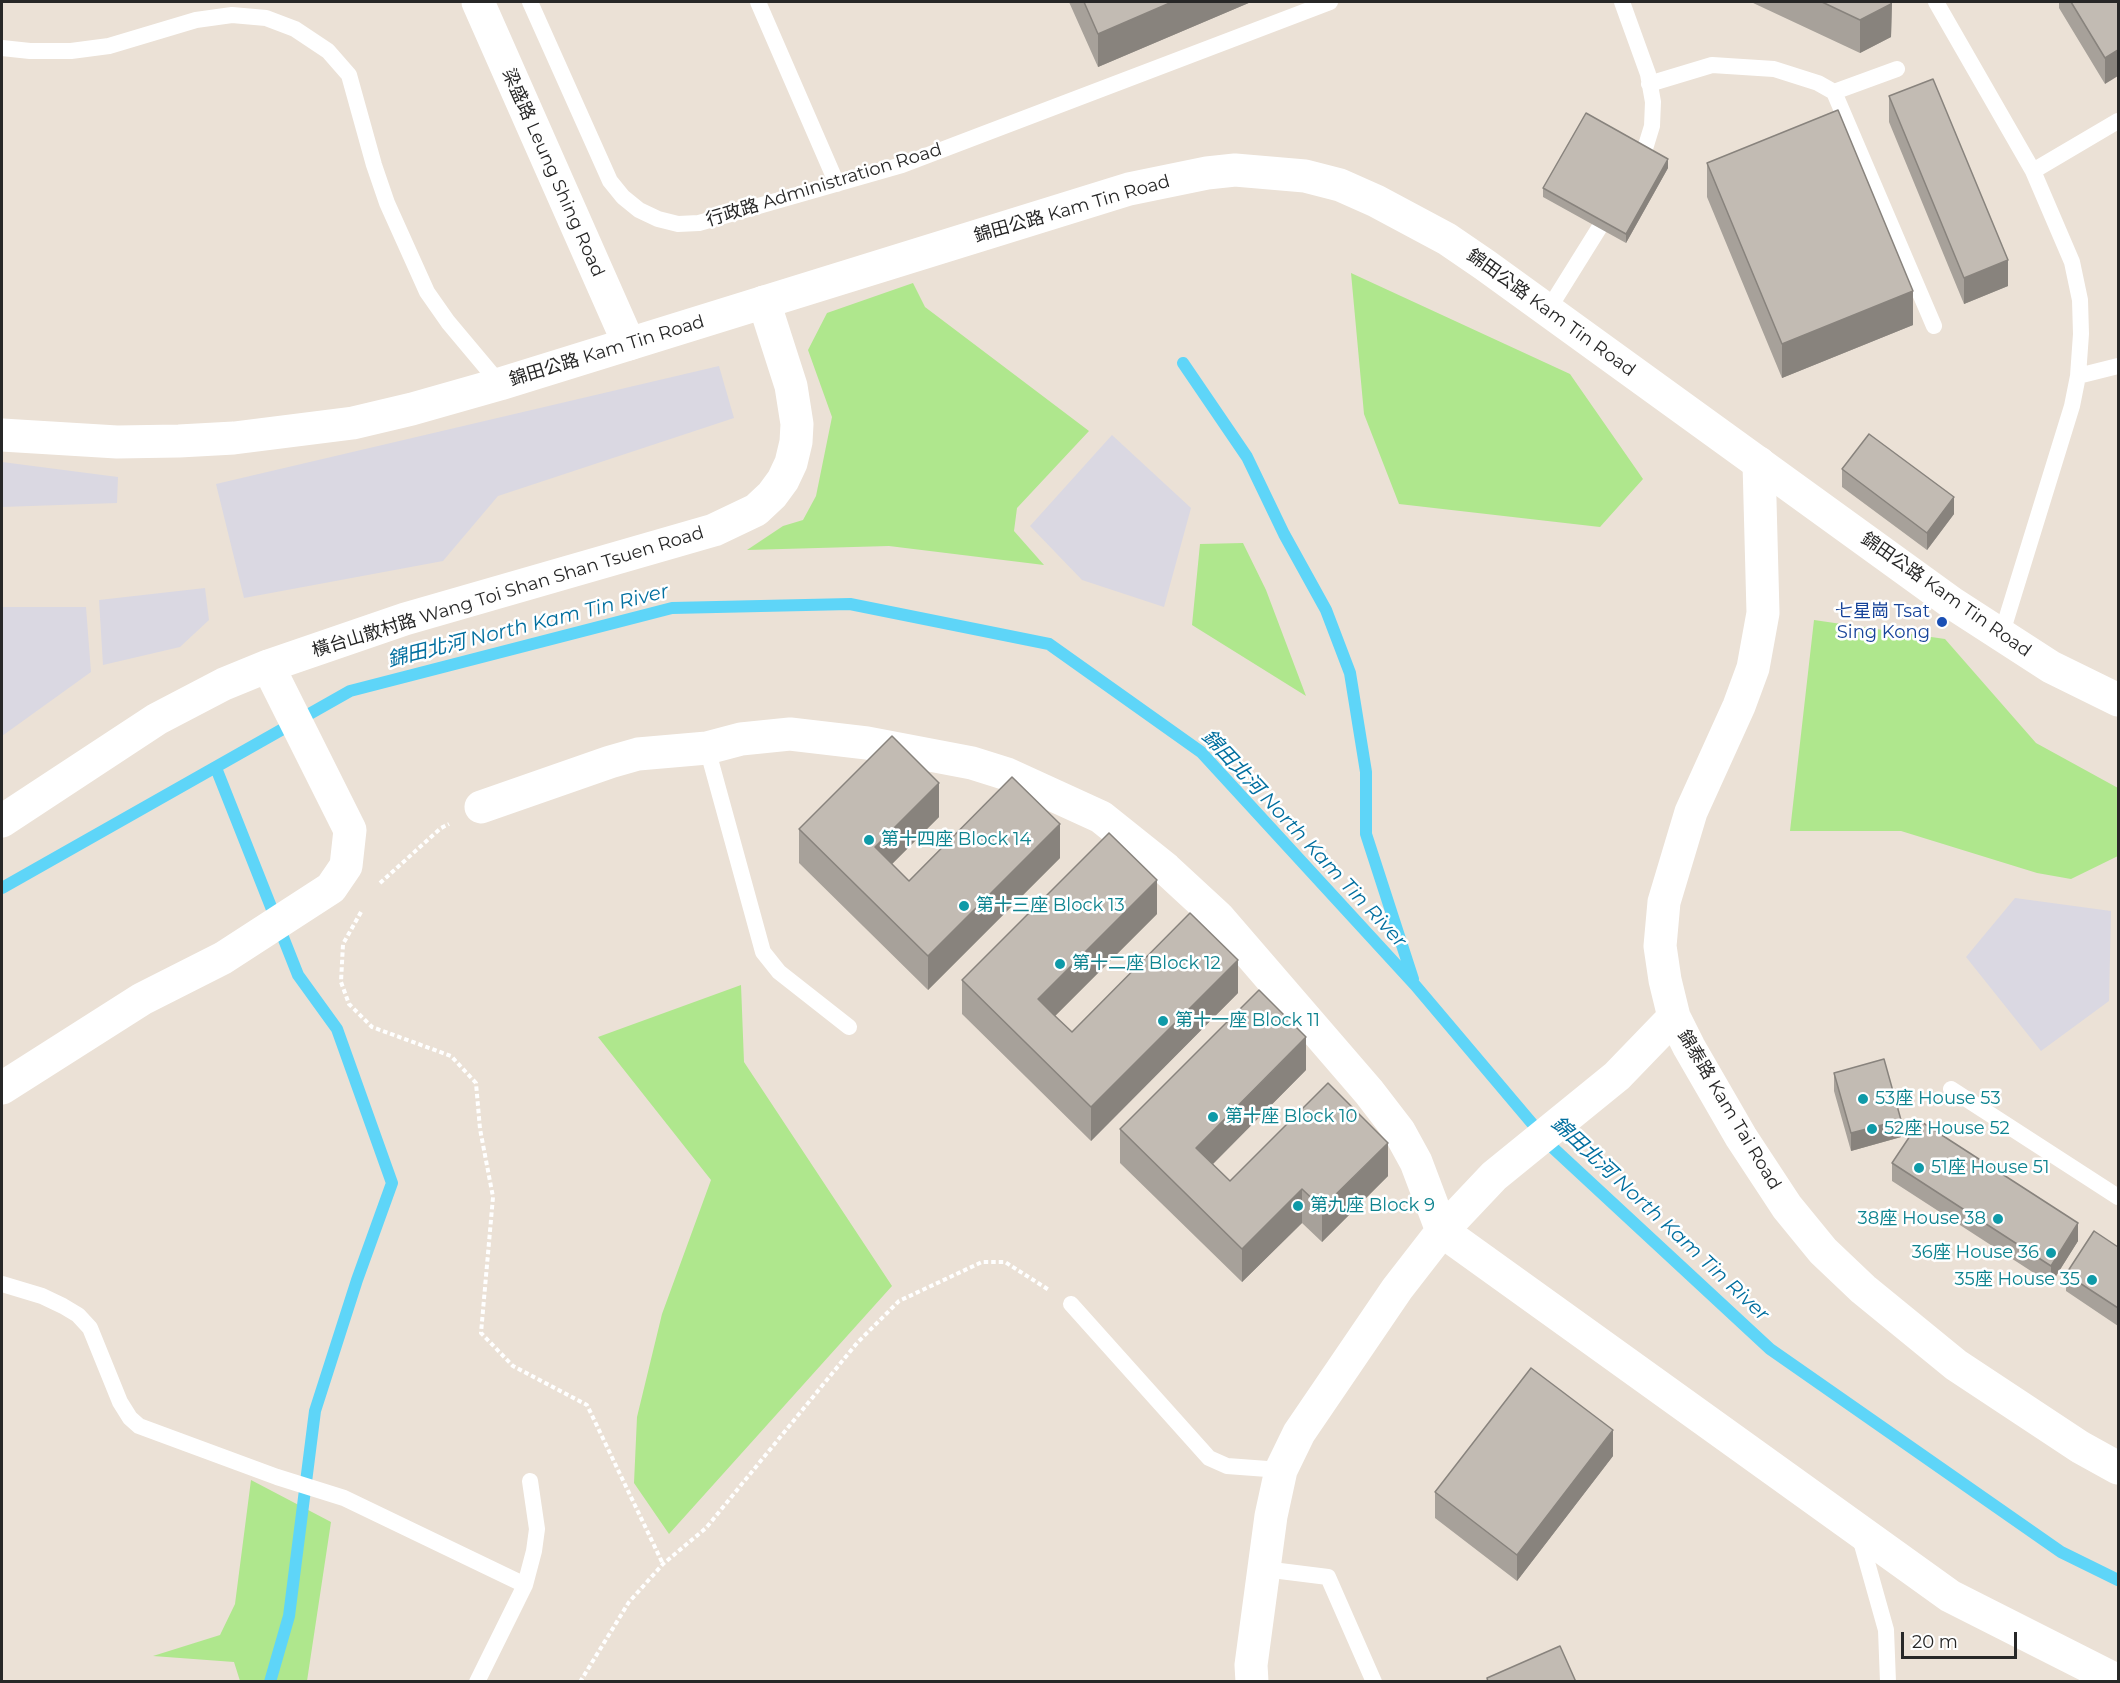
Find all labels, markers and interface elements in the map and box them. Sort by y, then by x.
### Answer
street label: 梁盛路 Leung Shing Road [497,66,609,280]
street label: 行政路 Administration Road [704,139,944,231]
street label: 錦田公路 Kam Tin Road [972,171,1172,247]
street label: 錦田公路 Kam Tin Road [1463,245,1639,381]
street label: 錦田公路 Kam Tin Road [507,311,707,391]
street label: 橫台山散村路 Wang Toi Shan Shan Tsuen Road [309,522,707,662]
street label: 錦田公路 Kam Tin Road [1857,528,2035,662]
water label: 錦田北河 North Kam Tin River [385,579,671,673]
place label: 七星崗 Tsat Sing Kong [1835,601,1930,644]
marker: 七星崗 Tsat Sing Kong [1935,615,1949,629]
water label: 錦田北河 North Kam Tin River [1197,725,1411,953]
place label: 第十四座 Block 14 [881,829,1031,851]
marker: 第十四座 Block 14 [862,833,876,847]
place label: 第十三座 Block 13 [976,895,1125,917]
marker: 第十三座 Block 13 [957,899,971,913]
place label: 第十二座 Block 12 [1072,953,1221,975]
marker: 第十二座 Block 12 [1053,957,1067,971]
place label: 第十一座 Block 11 [1175,1010,1320,1032]
marker: 第十一座 Block 11 [1156,1014,1170,1028]
street label: 錦泰路 Kam Tai Road [1673,1026,1785,1194]
place label: 53座 House 53 [1875,1088,2001,1110]
marker: 53座 House 53 [1856,1092,1870,1106]
place label: 第十座 Block 10 [1225,1106,1357,1128]
marker: 第十座 Block 10 [1206,1110,1220,1124]
water label: 錦田北河 North Kam Tin River [1546,1112,1774,1326]
place label: 52座 House 52 [1884,1118,2010,1140]
marker: 52座 House 52 [1865,1122,1879,1136]
place label: 51座 House 51 [1931,1157,2049,1179]
marker: 51座 House 51 [1912,1161,1926,1175]
place label: 第九座 Block 9 [1310,1195,1435,1217]
marker: 第九座 Block 9 [1291,1199,1305,1213]
place label: 38座 House 38 [1858,1208,1986,1230]
marker: 38座 House 38 [1991,1212,2005,1226]
place label: 36座 House 36 [1912,1242,2039,1264]
marker: 36座 House 36 [2044,1246,2058,1260]
place label: 35座 House 35 [1955,1269,2080,1291]
marker: 35座 House 35 [2085,1273,2099,1287]
scale bar [1904,1620,2020,1658]
text: 20 m [1912,1631,1958,1653]

